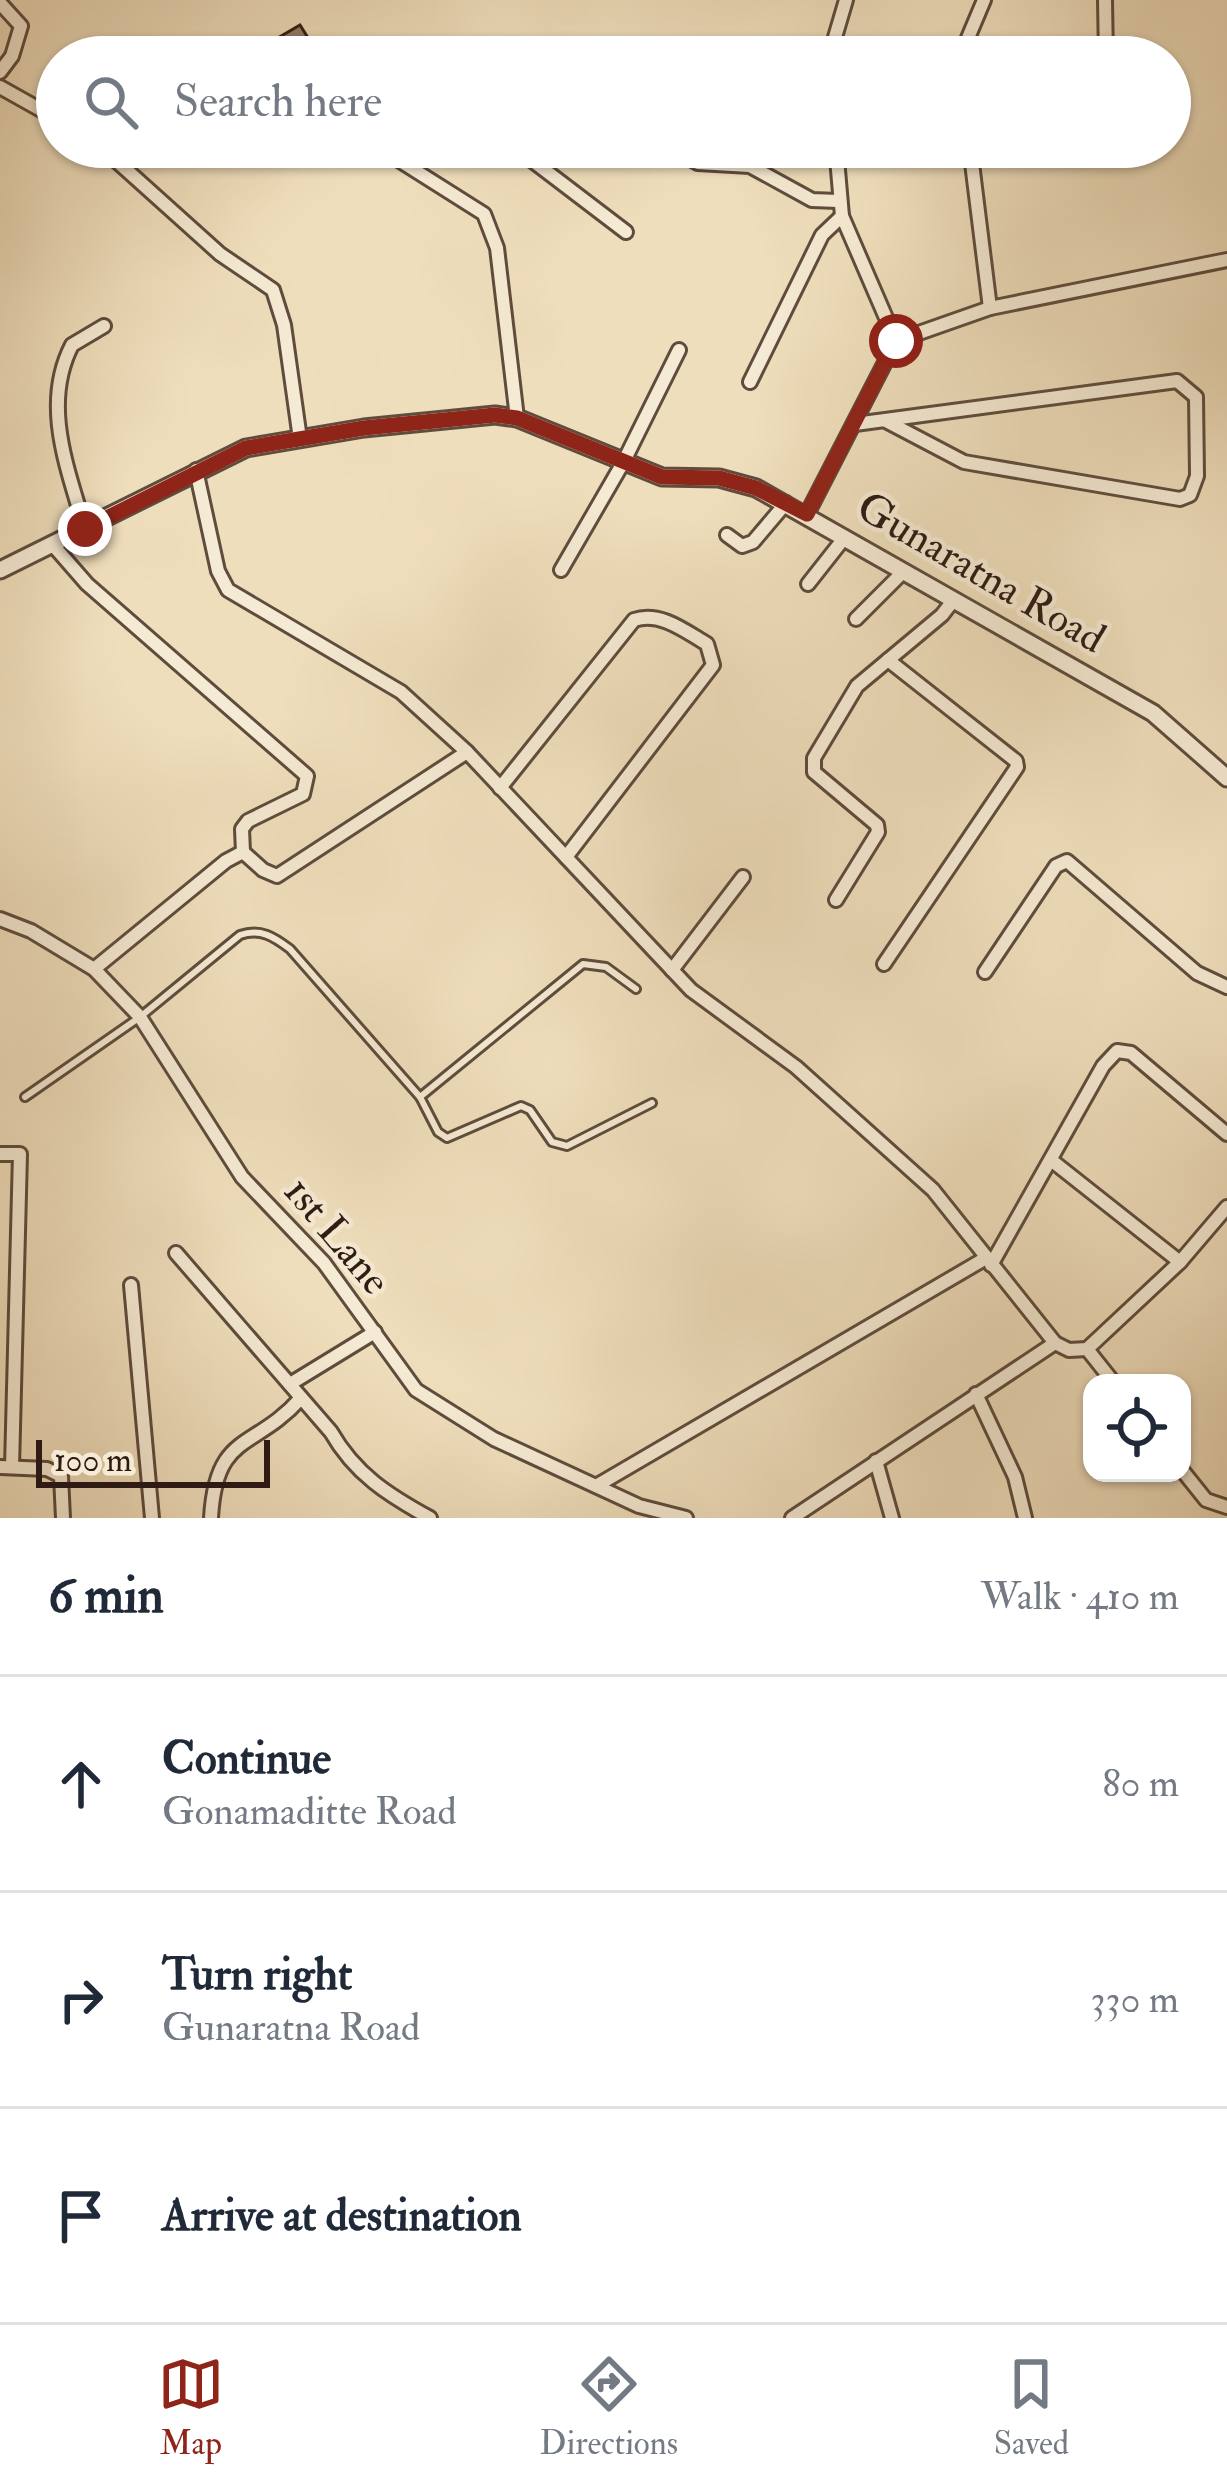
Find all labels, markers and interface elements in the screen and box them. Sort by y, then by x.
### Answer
search box [36,36,1191,168]
icon: search [78,69,144,135]
text: Search here [174,74,382,130]
route start [869,314,923,368]
street label: Gunaratna Road [848,481,1115,665]
route end [58,502,112,556]
street label: 1st Lane [272,1166,402,1306]
map controls [1083,1374,1191,1482]
button: locate [1083,1374,1191,1482]
scale bar [36,1434,270,1487]
text: 100 m [54,1440,132,1481]
text: 6 min [48,1564,164,1628]
text: Walk · 410 m [981,1572,1179,1621]
text: Continue [162,1731,331,1787]
icon: ahead [48,1751,114,1817]
text: 80 m [1102,1759,1179,1808]
text: Gonamaditte Road [162,1787,457,1836]
text: Turn right [162,1947,352,2003]
icon: right [48,1967,114,2033]
text: 330 m [1091,1975,1179,2024]
text: Gunaratna Road [162,2003,420,2052]
icon: arrive [48,2183,114,2249]
text: Arrive at destination [162,2188,522,2244]
tab: Map [158,2351,224,2464]
tab: Directions [540,2351,678,2464]
tab: Saved [994,2351,1069,2464]

